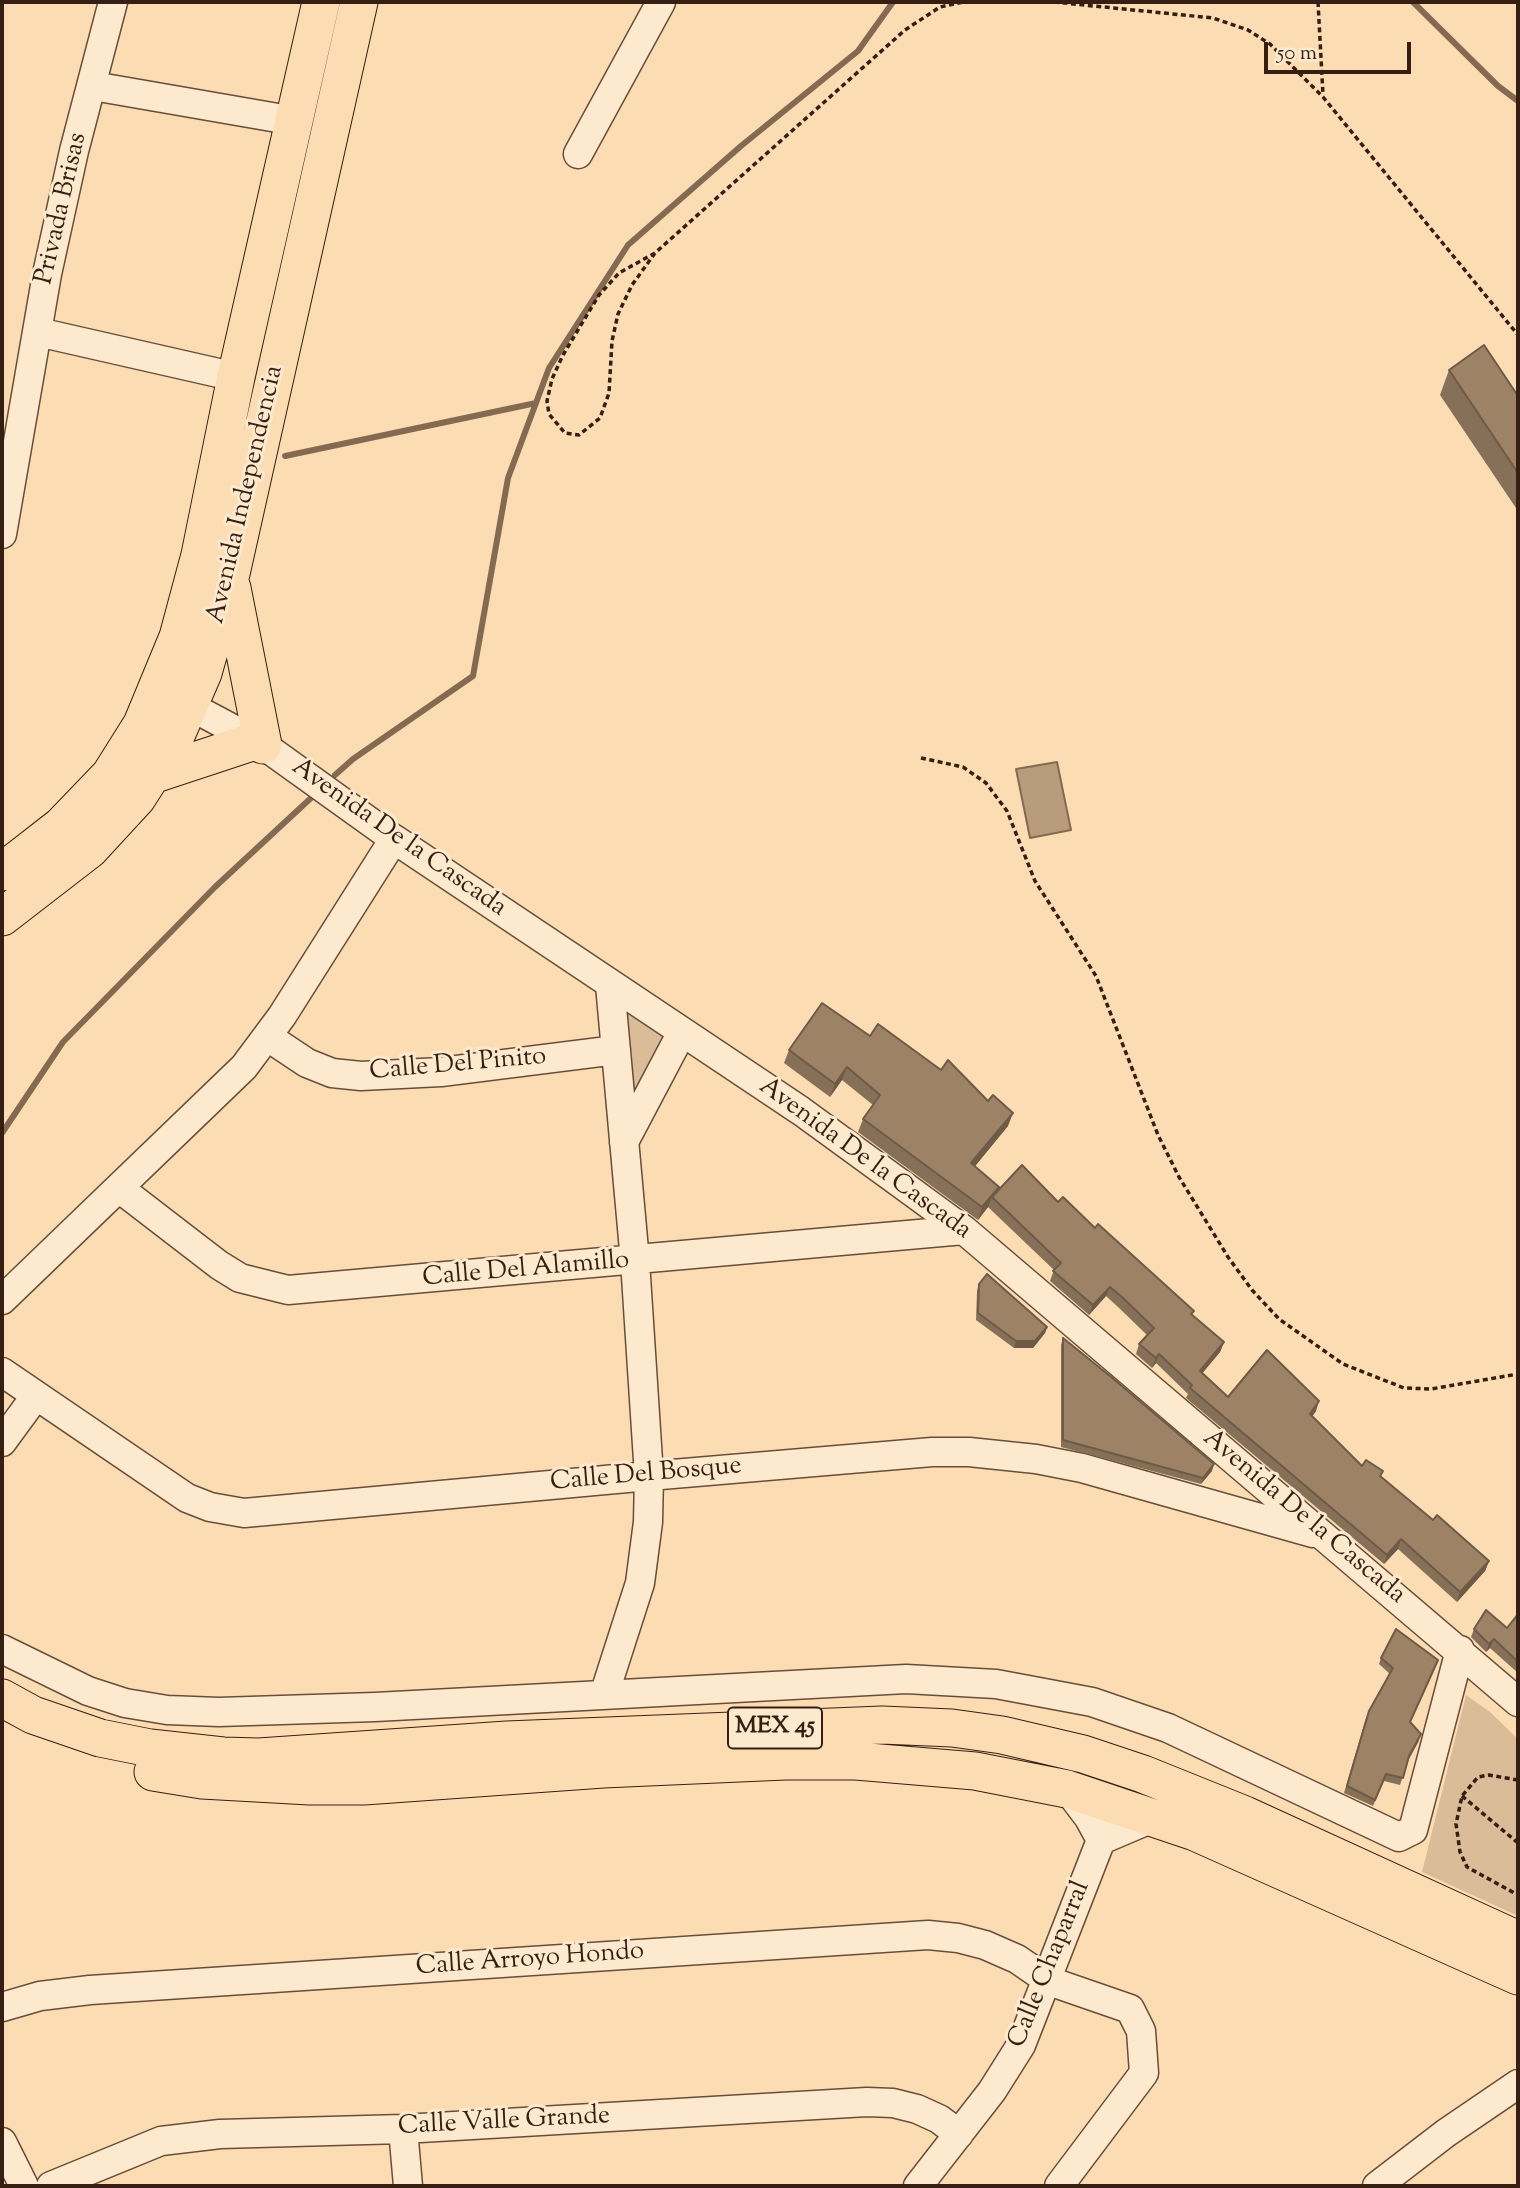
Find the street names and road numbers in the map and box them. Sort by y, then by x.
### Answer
street label: Privada Brisas [30,130,96,288]
street label: Avenida Independencia [202,363,292,627]
street label: Avenida De la Cascada [284,753,512,925]
street label: Calle Del Pinito [368,1043,548,1089]
street label: Avenida De la Cascada [752,1072,976,1248]
street label: Calle Del Alamillo [421,1246,631,1296]
street label: Avenida De la Cascada [1195,1424,1411,1612]
street label: Calle Del Bosque [549,1452,743,1500]
road number: MEX 45 [728,1708,822,1748]
street label: Calle Chaparral [1003,1877,1099,2053]
street label: Calle Arroyo Hondo [415,1937,645,1985]
street label: Calle Valle Grande [397,2102,611,2144]

